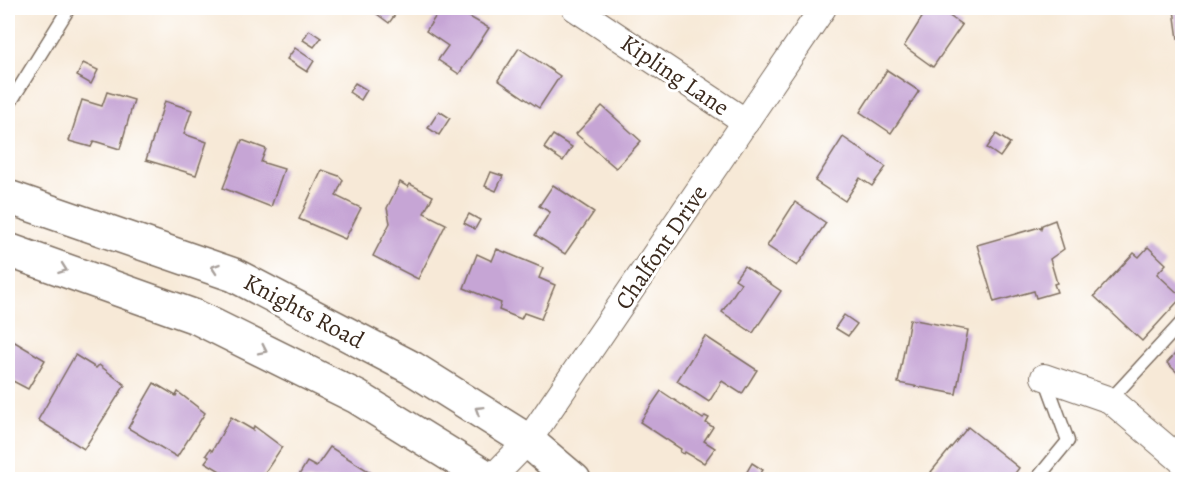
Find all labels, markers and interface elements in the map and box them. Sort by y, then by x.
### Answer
street label: Kipling Lane [615,27,735,123]
street label: Chalfont Drive [607,178,715,316]
one-way arrow [57,262,67,275]
one-way arrow [210,263,221,276]
street label: Knights Road [238,266,370,356]
one-way arrow [257,343,268,355]
one-way arrow [475,405,485,417]

